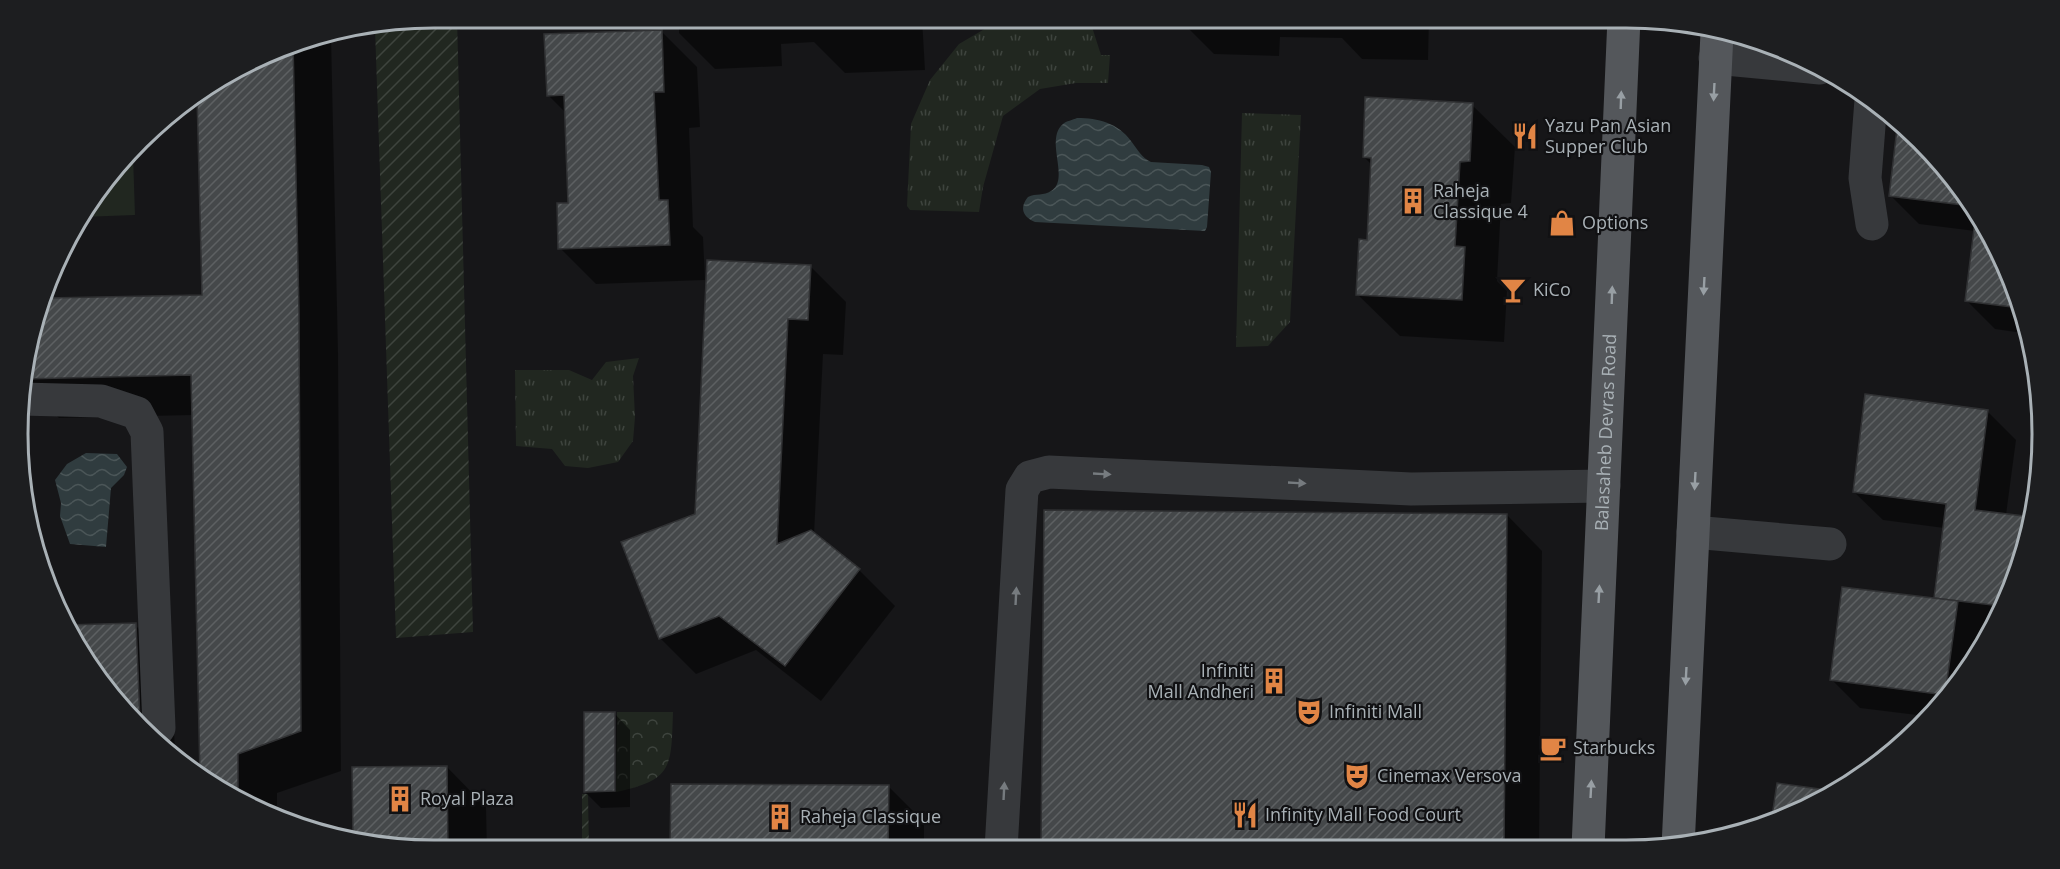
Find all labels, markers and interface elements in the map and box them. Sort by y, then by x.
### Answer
one-way arrow [1709,82,1718,101]
one-way arrow [1616,90,1625,109]
place label: Yazu Pan Asian Supper Club [1545,113,1671,158]
restaurant icon: Yazu Pan Asian Supper Club [1510,121,1540,151]
place label: Raheja Classique 4 [1433,178,1528,223]
building icon: Raheja Classique 4 [1398,186,1428,216]
shop icon: Options [1547,208,1577,238]
place label: Options [1582,210,1648,234]
bar icon: KiCo [1498,275,1528,305]
place label: KiCo [1533,277,1571,301]
one-way arrow [1700,277,1709,296]
one-way arrow [1608,285,1617,304]
street label: Balasaheb Devras Road [1589,333,1621,532]
one-way arrow [1093,470,1112,479]
one-way arrow [1691,472,1700,491]
one-way arrow [1288,479,1307,488]
one-way arrow [1595,585,1604,604]
one-way arrow [1011,587,1020,606]
place label: Infiniti Mall Andheri [1148,658,1254,703]
building icon: Infiniti Mall Andheri [1259,666,1289,696]
one-way arrow [1681,666,1690,685]
theatre icon: Infiniti Mall [1294,697,1324,727]
place label: Infiniti Mall [1329,699,1422,723]
cafe icon: Starbucks [1538,733,1568,763]
place label: Starbucks [1573,735,1655,759]
theatre icon: Cinemax Versova [1342,761,1372,791]
place label: Cinemax Versova [1377,763,1521,787]
one-way arrow [1586,780,1595,799]
one-way arrow [1000,781,1009,800]
building icon: Royal Plaza [385,784,415,814]
place label: Royal Plaza [420,786,514,810]
restaurant icon: Infinity Mall Food Court [1230,800,1260,830]
building icon: Raheja Classique [765,802,795,832]
place label: Infinity Mall Food Court [1265,802,1461,826]
place label: Raheja Classique [800,804,941,828]

